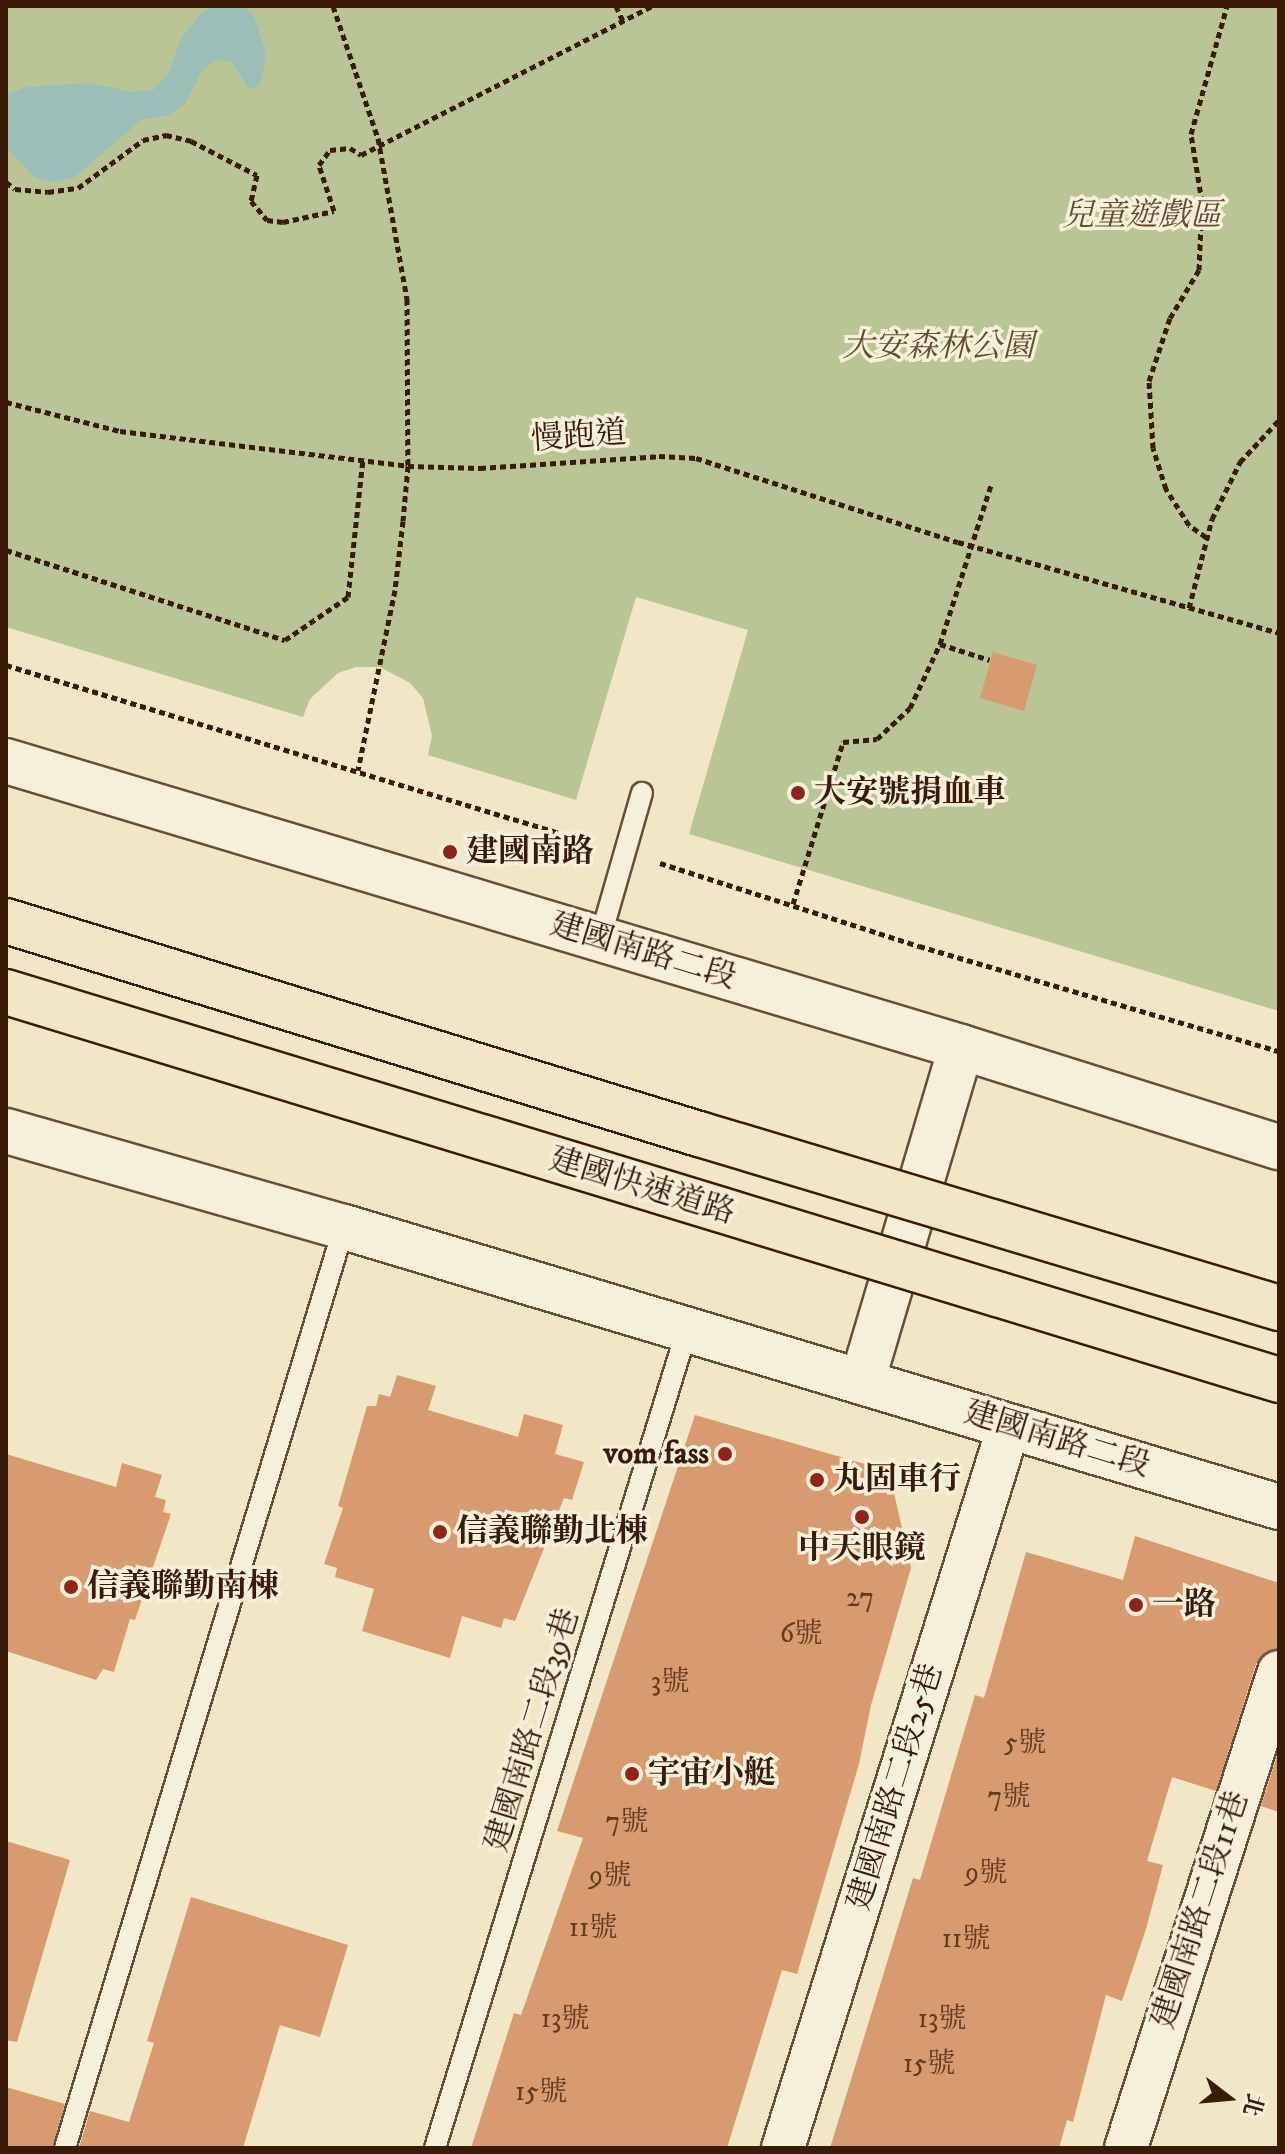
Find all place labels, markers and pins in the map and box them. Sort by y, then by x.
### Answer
place label: 大安號捐血車 [814,774,1006,812]
marker: 大安號捐血車 [789,784,807,802]
place label: 建國南路 [466,833,594,871]
marker: 建國南路 [441,843,459,861]
place label: vom fass [603,1435,709,1473]
marker: vom fass [716,1445,734,1463]
place label: 丸固車行 [833,1461,961,1499]
marker: 丸固車行 [808,1471,826,1489]
marker: 中天眼鏡 [853,1508,871,1526]
place label: 信義聯勤北棟 [456,1513,648,1551]
marker: 信義聯勤北棟 [431,1523,449,1541]
place label: 中天眼鏡 [798,1530,926,1568]
place label: 信義聯勤南棟 [87,1568,279,1606]
marker: 信義聯勤南棟 [62,1578,80,1596]
place label: 一路 [1152,1586,1216,1624]
marker: 一路 [1127,1596,1145,1614]
place label: 宇宙小艇 [648,1755,776,1793]
marker: 宇宙小艇 [623,1765,641,1783]

